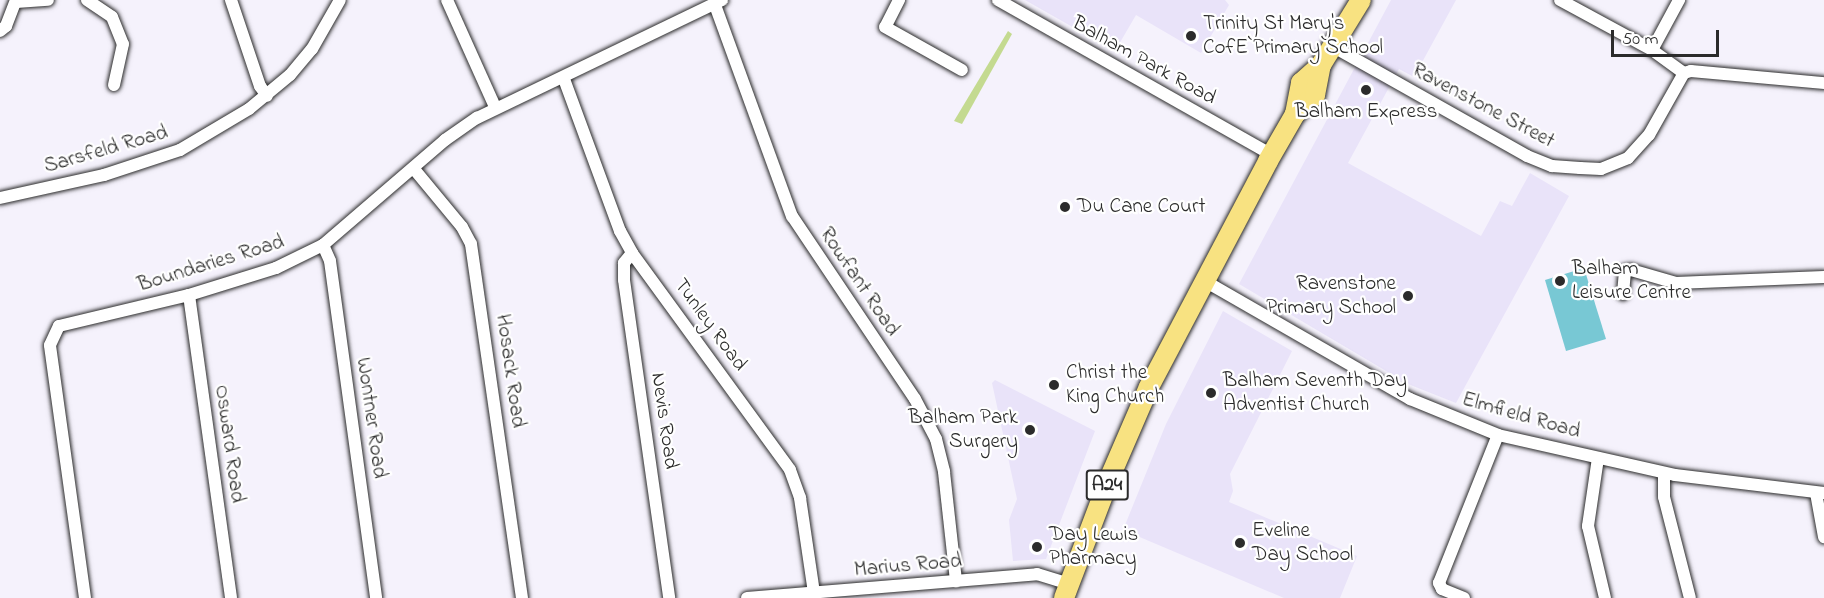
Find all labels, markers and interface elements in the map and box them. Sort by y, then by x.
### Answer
street label: Balham Park Road [1068,11,1220,111]
place label: Trinity St Mary's CofE Primary School [1203,11,1383,61]
scale bar [1614,18,1722,56]
text: 50 m [1622,27,1659,53]
marker: Trinity St Mary's CofE Primary School [1184,29,1198,43]
street label: Ravenstone Street [1407,58,1559,154]
marker: Balham Express [1359,83,1373,97]
place label: Balham Express [1295,99,1437,125]
street label: Sarsfeld Road [41,120,171,180]
place label: Du Cane Court [1077,194,1205,220]
marker: Du Cane Court [1058,200,1072,214]
street label: Rowfant Road [813,223,905,341]
street label: Boundaries Road [135,230,287,298]
place label: Balham Leisure Centre [1572,256,1691,306]
place label: Ravenstone Primary School [1266,271,1396,321]
street label: Tunley Road [668,274,752,376]
marker: Balham Leisure Centre [1553,274,1567,288]
marker: Ravenstone Primary School [1401,289,1415,303]
street label: Hosack Road [490,313,530,429]
street label: Wontner Road [350,356,392,480]
place label: Christ the King Church [1066,360,1164,410]
place label: Balham Seventh Day Adventist Church [1223,368,1407,418]
street label: Nevis Road [645,371,683,471]
marker: Christ the King Church [1047,378,1061,392]
street label: Osward Road [208,383,250,505]
marker: Balham Seventh Day Adventist Church [1204,386,1218,400]
street label: Elmfield Road [1459,387,1583,445]
place label: Balham Park Surgery [908,405,1018,455]
marker: Balham Park Surgery [1023,423,1037,437]
road number: A24 [1084,468,1130,502]
place label: Eveline Day School [1252,518,1353,568]
place label: Day Lewis Pharmacy [1049,522,1138,572]
marker: Eveline Day School [1233,536,1247,550]
marker: Day Lewis Pharmacy [1030,540,1044,554]
street label: Marius Road [853,549,963,583]

